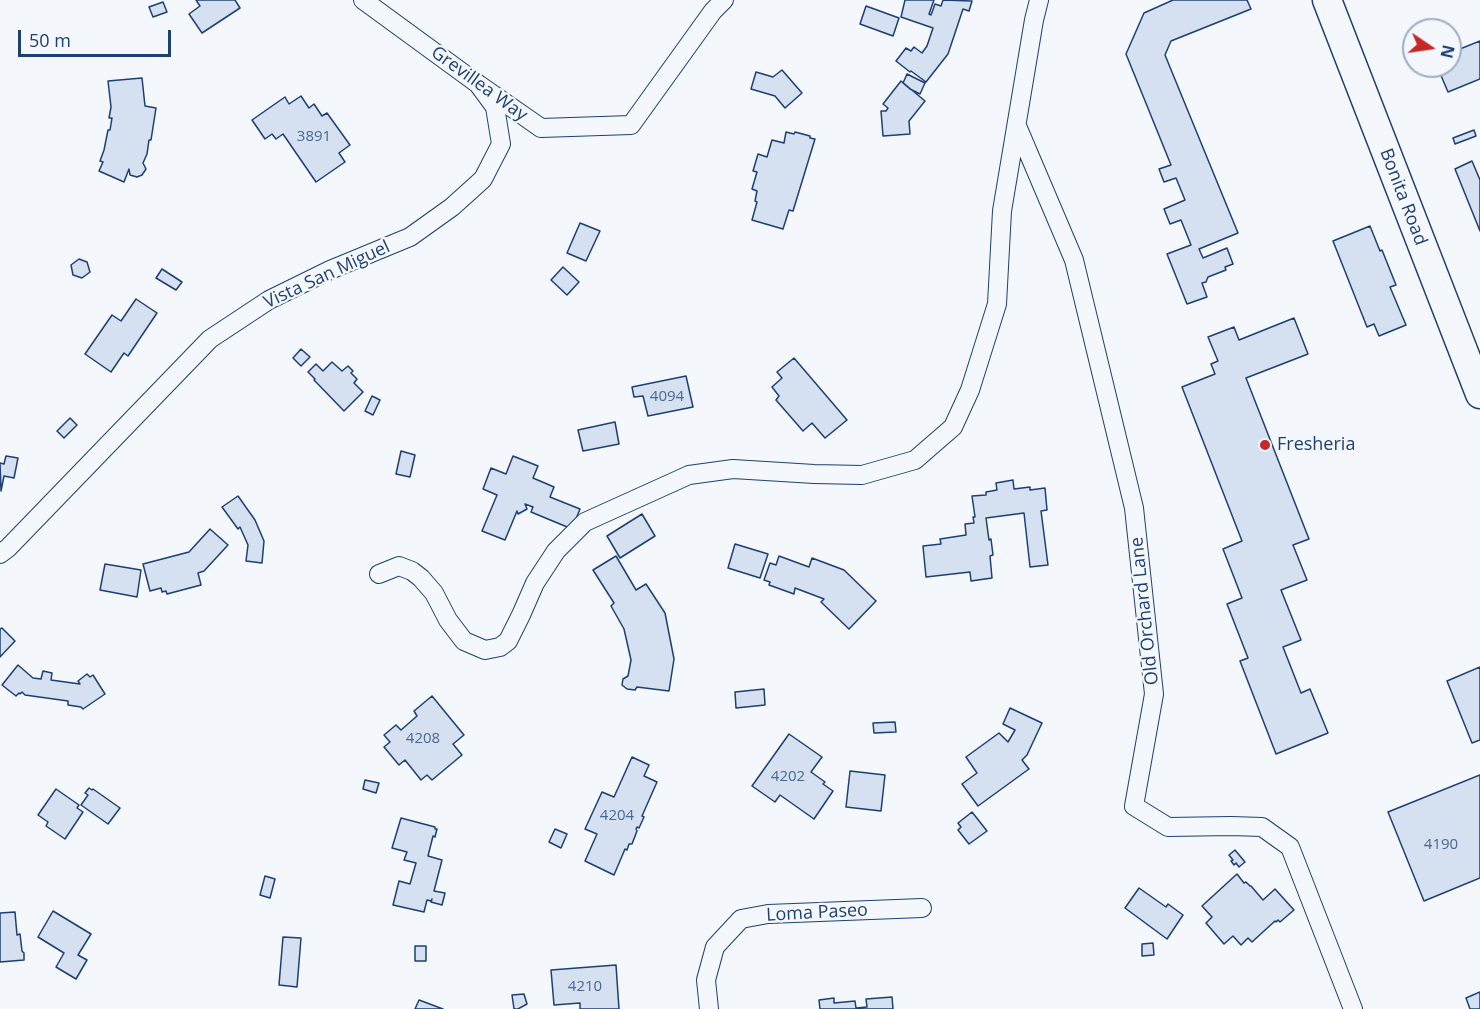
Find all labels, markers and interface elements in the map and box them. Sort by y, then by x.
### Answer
scale bar [21,18,174,56]
north arrow [1402,18,1462,78]
text: 50 m [29,28,71,52]
street label: Grevillea Way [427,42,531,126]
text: N [1435,43,1460,60]
house number: 3891 [297,128,331,146]
street label: Bonita Road [1375,145,1431,249]
street label: Vista San Miguel [260,236,394,314]
house number: 4094 [650,388,684,406]
place label: Fresheria [1277,434,1355,456]
marker: Fresheria [1258,438,1272,452]
street label: Old Orchard Lane [1126,536,1164,686]
house number: 4208 [406,730,440,748]
house number: 4202 [771,768,805,786]
house number: 4204 [600,807,634,825]
house number: 4190 [1424,836,1458,854]
street label: Loma Paseo [766,900,868,926]
house number: 4210 [568,978,602,996]

